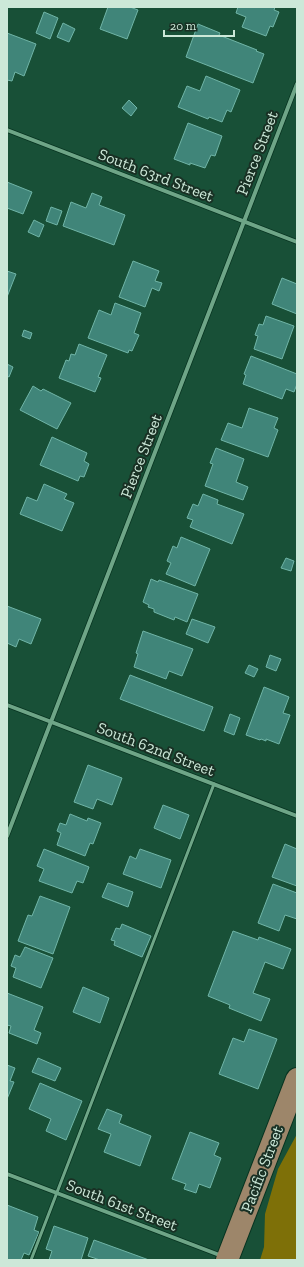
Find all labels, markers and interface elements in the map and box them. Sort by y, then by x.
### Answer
scale bar [164,12,234,38]
text: 20 m [170,19,197,33]
street label: Pierce Street [232,108,282,198]
street label: South 63rd Street [96,144,216,206]
street label: Pierce Street [116,411,166,501]
street label: South 62nd Street [94,718,218,780]
street label: Pacific Street [237,1123,287,1215]
street label: South 61st Street [64,1175,180,1235]

